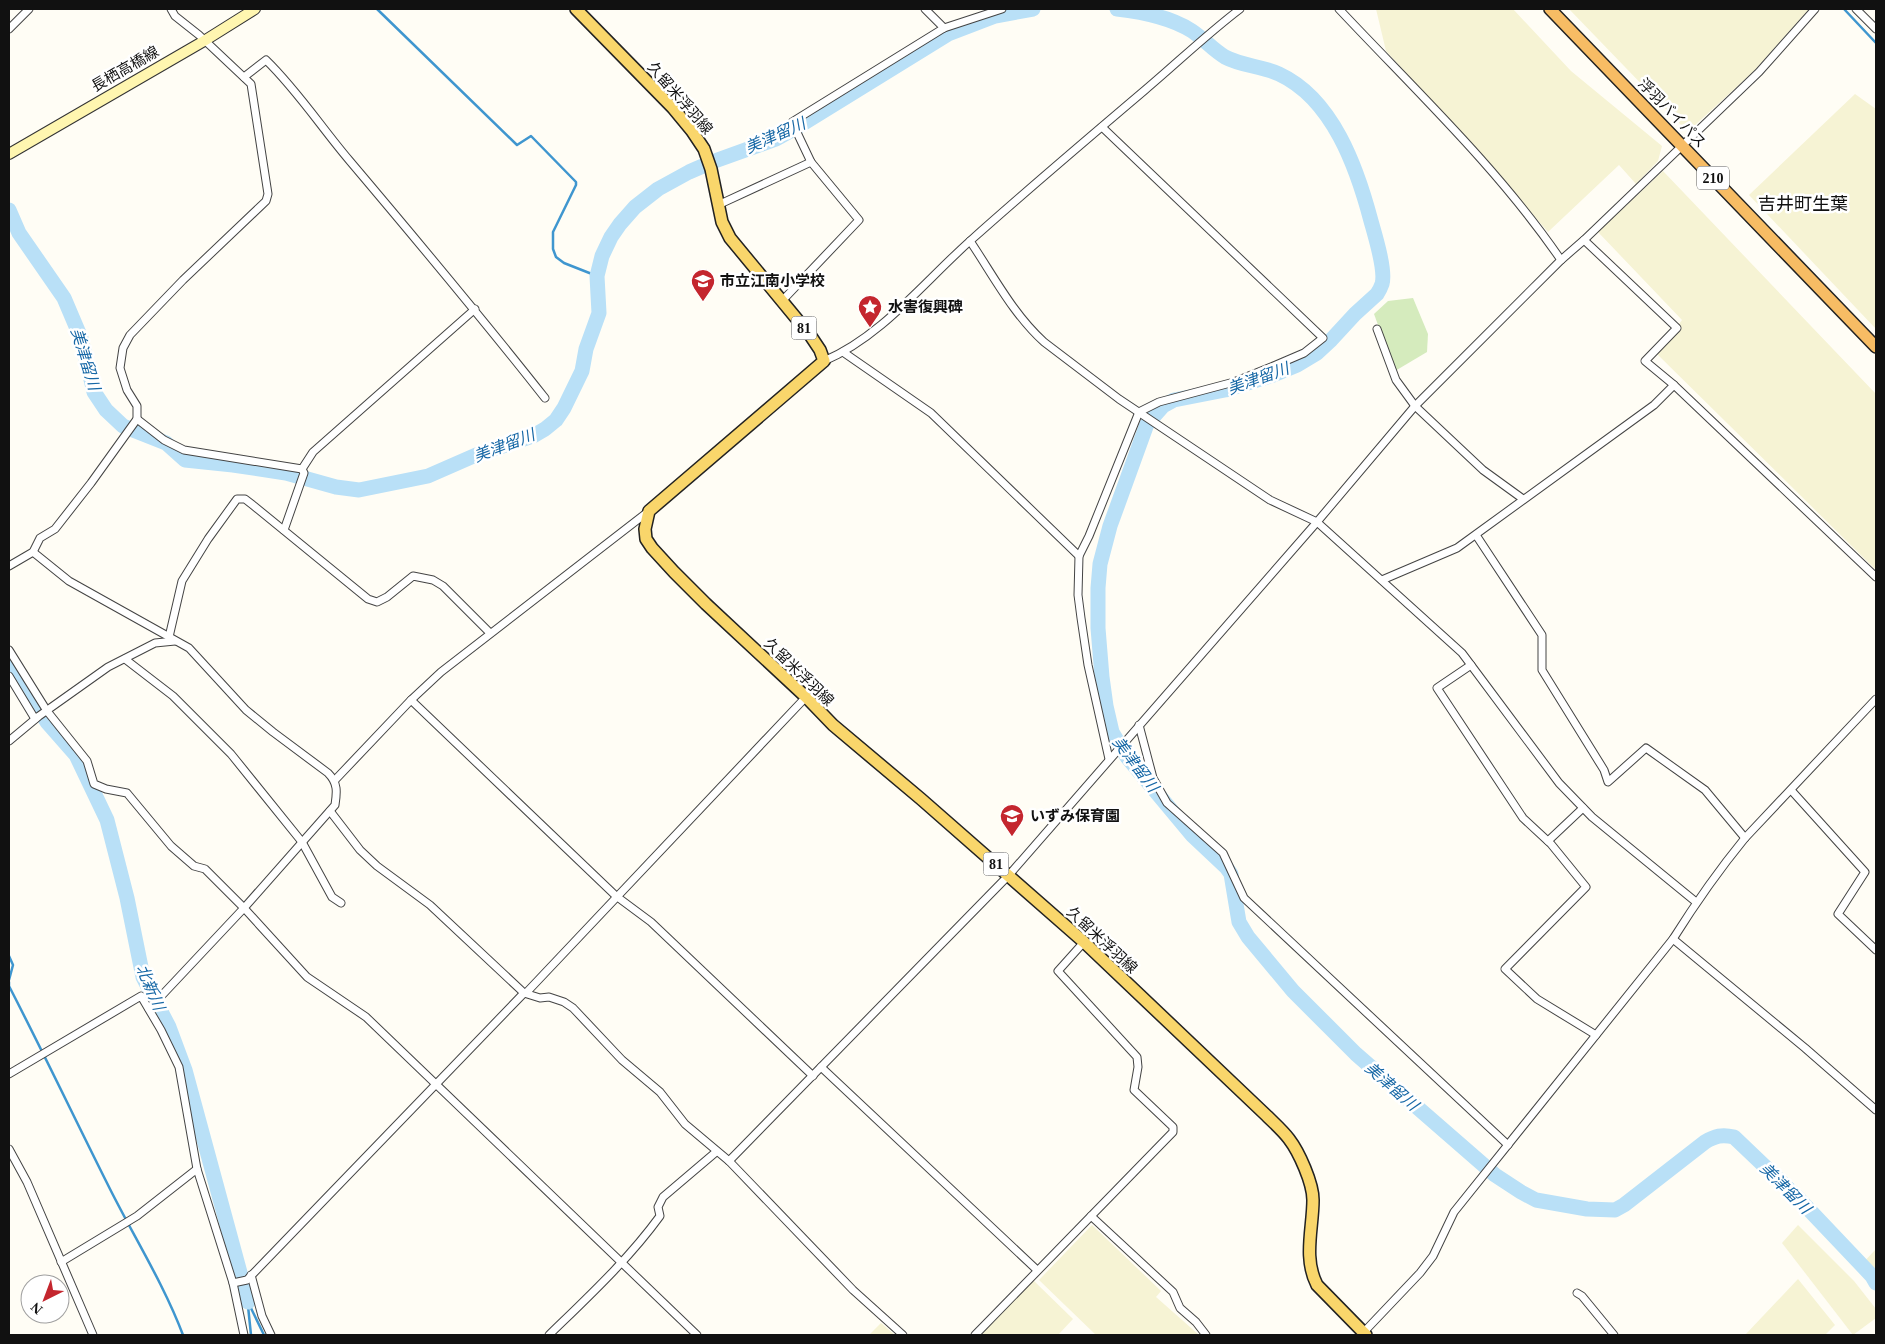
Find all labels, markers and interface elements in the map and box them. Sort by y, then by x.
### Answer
street label: 長栖高橋線 [89,43,161,95]
street label: 久留米浮羽線 [644,59,716,137]
street label: 浮羽バイパス [1635,75,1709,151]
water label: 美津留川 [743,114,810,156]
road number: 210 [1697,167,1729,190]
district label: 吉井町生葉 [1758,194,1848,214]
school or university icon: 市立江南小学校 [690,268,716,302]
place label: 市立江南小学校 [720,273,825,289]
place icon: 水害復興碑 [857,294,883,328]
place label: 水害復興碑 [888,299,963,315]
road number: 81 [792,316,816,339]
water label: 美津留川 [68,326,104,394]
water label: 美津留川 [1225,359,1293,397]
water label: 美津留川 [471,425,539,465]
street label: 久留米浮羽線 [761,635,837,709]
water label: 美津留川 [1110,734,1163,797]
school or university icon: いずみ保育園 [999,803,1025,837]
place label: いずみ保育園 [1030,808,1120,824]
road number: 81 [984,852,1008,876]
street label: 久留米浮羽線 [1064,903,1140,977]
water label: 北新川 [133,962,169,1014]
water label: 美津留川 [1362,1059,1423,1115]
water label: 美津留川 [1757,1160,1816,1218]
north arrow [20,1274,70,1324]
text: N [28,1299,45,1317]

